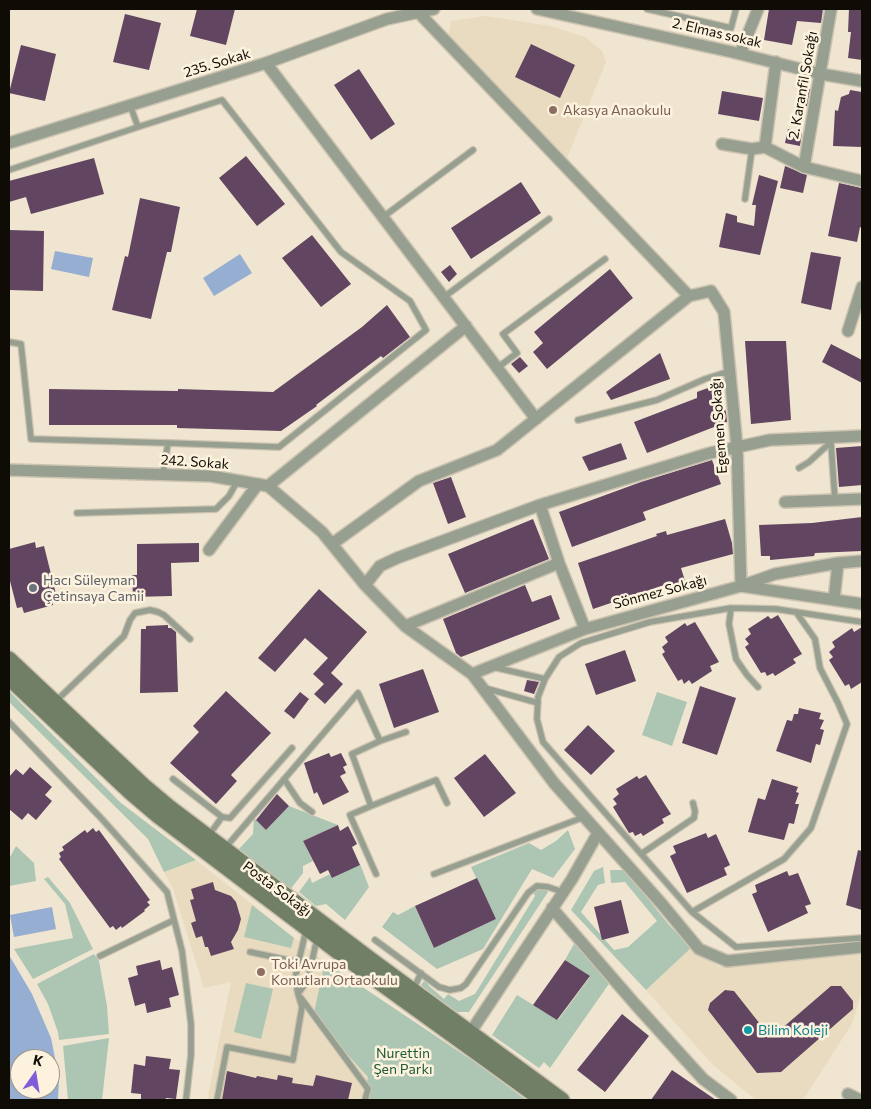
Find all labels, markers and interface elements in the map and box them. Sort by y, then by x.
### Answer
street label: 2. Elmas sokak [671,15,763,51]
street label: 2. Karanfil Sokağı [785,30,821,140]
street label: 235. Sokak [182,45,252,81]
place label: Akasya Anaokulu [563,102,671,118]
marker: Akasya Anaokulu [547,104,559,116]
street label: Egemen Sokağı [707,377,731,475]
street label: 242. Sokak [160,451,230,473]
street label: Sönmez Sokağı [611,571,709,613]
place label: Hacı Süleyman Çetinsaya Camii [43,572,144,604]
marker: Hacı Süleyman Çetinsaya Camii [27,582,39,594]
street label: Posta Sokağı [239,858,315,920]
place label: Toki Avrupa Konutları Ortaokulu [271,956,398,989]
marker: Toki Avrupa Konutları Ortaokulu [255,966,267,978]
place label: Bilim Koleji [758,1022,828,1038]
marker: Bilim Koleji [742,1024,754,1036]
park label: Nurettin Şen Parkı [373,1045,433,1078]
north arrow [10,1049,60,1099]
text: K [32,1050,45,1069]

